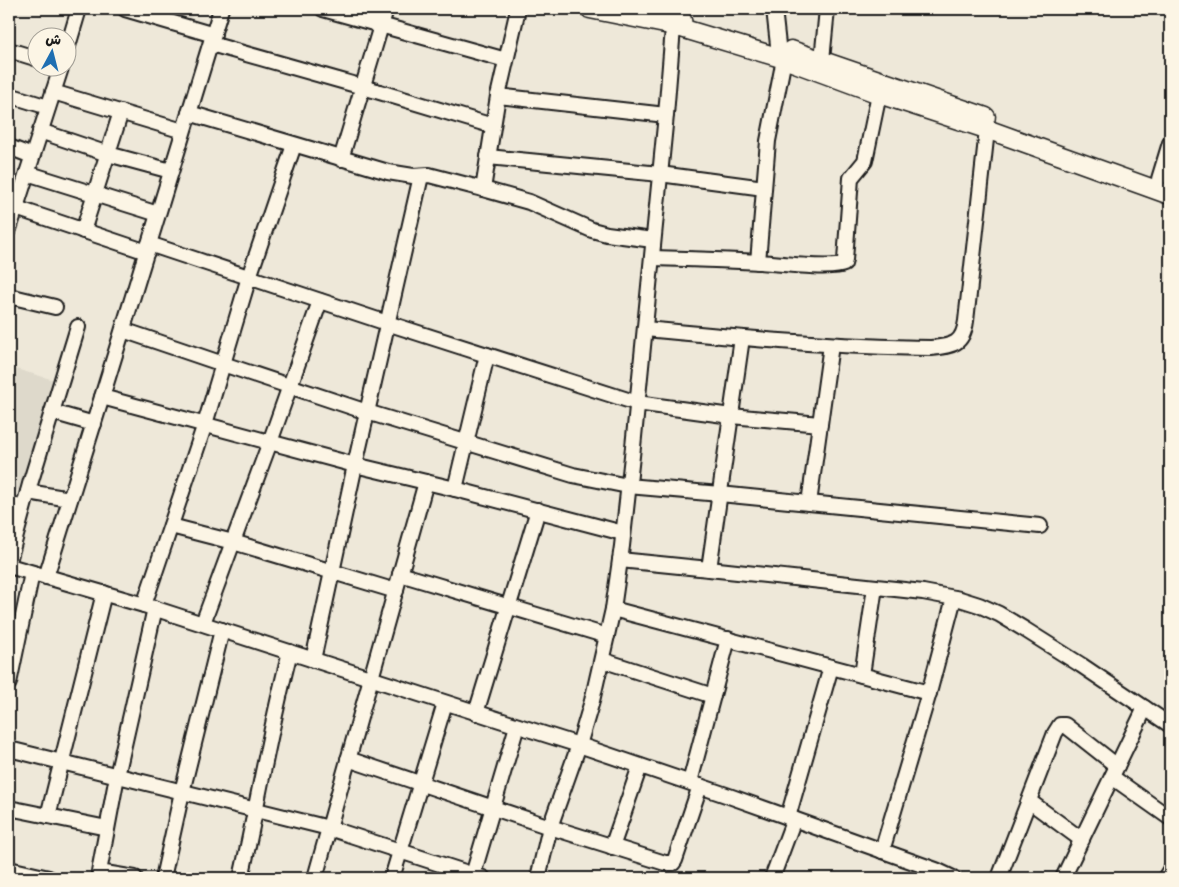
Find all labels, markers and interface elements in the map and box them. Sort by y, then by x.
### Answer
north arrow [28,28,78,78]
text: ش [45,29,62,51]

